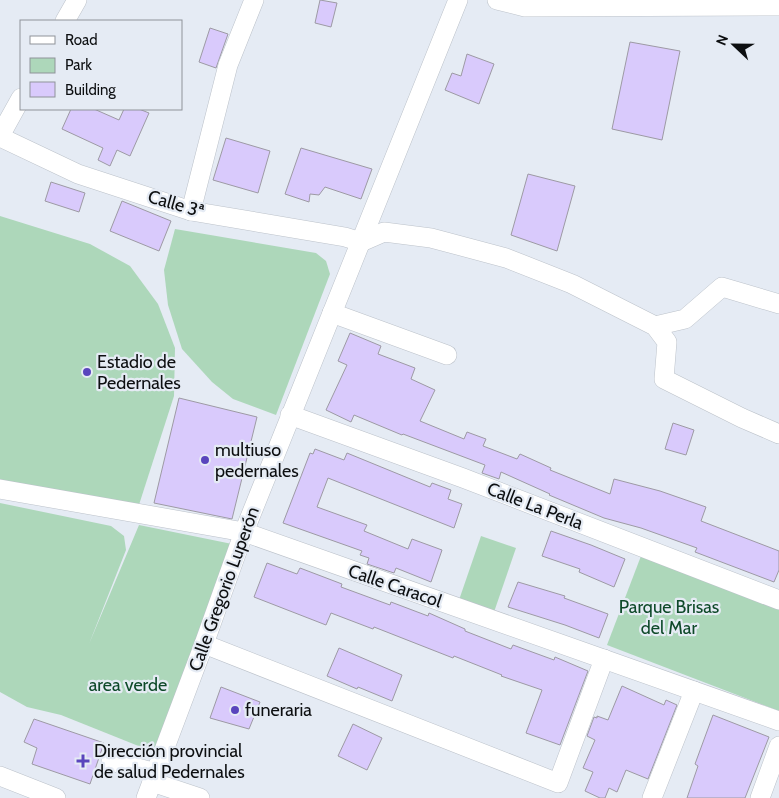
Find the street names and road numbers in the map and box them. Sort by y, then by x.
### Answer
street label: Calle 3ª [145,186,207,222]
street label: Calle La Perla [484,478,586,534]
street label: Calle Gregorio Luperón [184,504,264,674]
street label: Calle Caracol [345,560,445,613]

